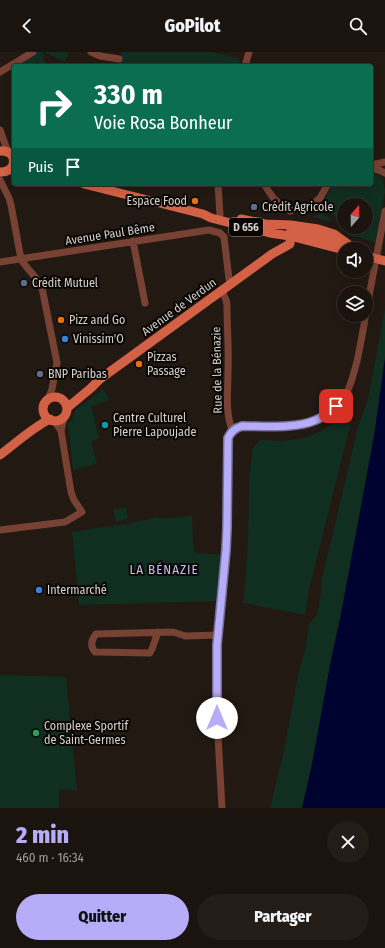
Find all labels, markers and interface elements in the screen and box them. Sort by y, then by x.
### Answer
icon: back [16,15,38,37]
text: GoPilot [165,15,220,37]
icon: search [347,15,369,37]
text: 330 m [94,78,163,111]
icon: right [28,80,80,132]
text: Voie Rosa Bonheur [94,112,232,134]
icon: arrive [62,156,84,178]
text: Puis [28,158,54,176]
place label: Espace Food [127,194,187,208]
marker: Espace Food [190,196,200,206]
north arrow [337,198,373,234]
map controls [337,198,373,322]
place label: Crédit Agricole [262,200,333,214]
marker: Crédit Agricole [249,202,259,212]
road number: D 656 [229,218,263,236]
street label: Avenue Paul Bême [64,220,156,248]
button: sound [337,242,373,278]
street label: Avenue de Verdun [139,275,219,339]
place label: Crédit Mutuel [32,276,98,290]
marker: Crédit Mutuel [19,278,29,288]
button: layers [337,286,373,322]
place label: Pizz and Go [69,313,125,327]
marker: Pizz and Go [56,315,66,325]
street label: Rue de la Bénazie [209,326,225,414]
place label: Vinissim'O [73,332,124,346]
marker: Vinissim'O [60,334,70,344]
place label: Pizzas Passage [147,350,186,378]
marker: Pizzas Passage [134,359,144,369]
place label: BNP Paribas [48,367,107,381]
marker: BNP Paribas [35,369,45,379]
pin [319,389,353,423]
icon: arrive [325,395,347,417]
place label: Centre Culturel Pierre Lapoujade [113,411,196,439]
marker: Centre Culturel Pierre Lapoujade [100,420,110,430]
district label: LA BÉNAZIE [129,562,199,577]
place label: Intermarché [47,583,107,597]
marker: Intermarché [34,585,44,595]
position arrow [196,697,238,739]
place label: Complexe Sportif de Saint-Germes [44,719,129,747]
marker: Complexe Sportif de Saint-Germes [31,728,41,738]
text: 2 min [16,821,69,849]
button: close [327,821,369,863]
text: 460 m · 16:34 [16,850,84,865]
button: Quitter [16,894,189,940]
button: Partager [197,894,369,940]

